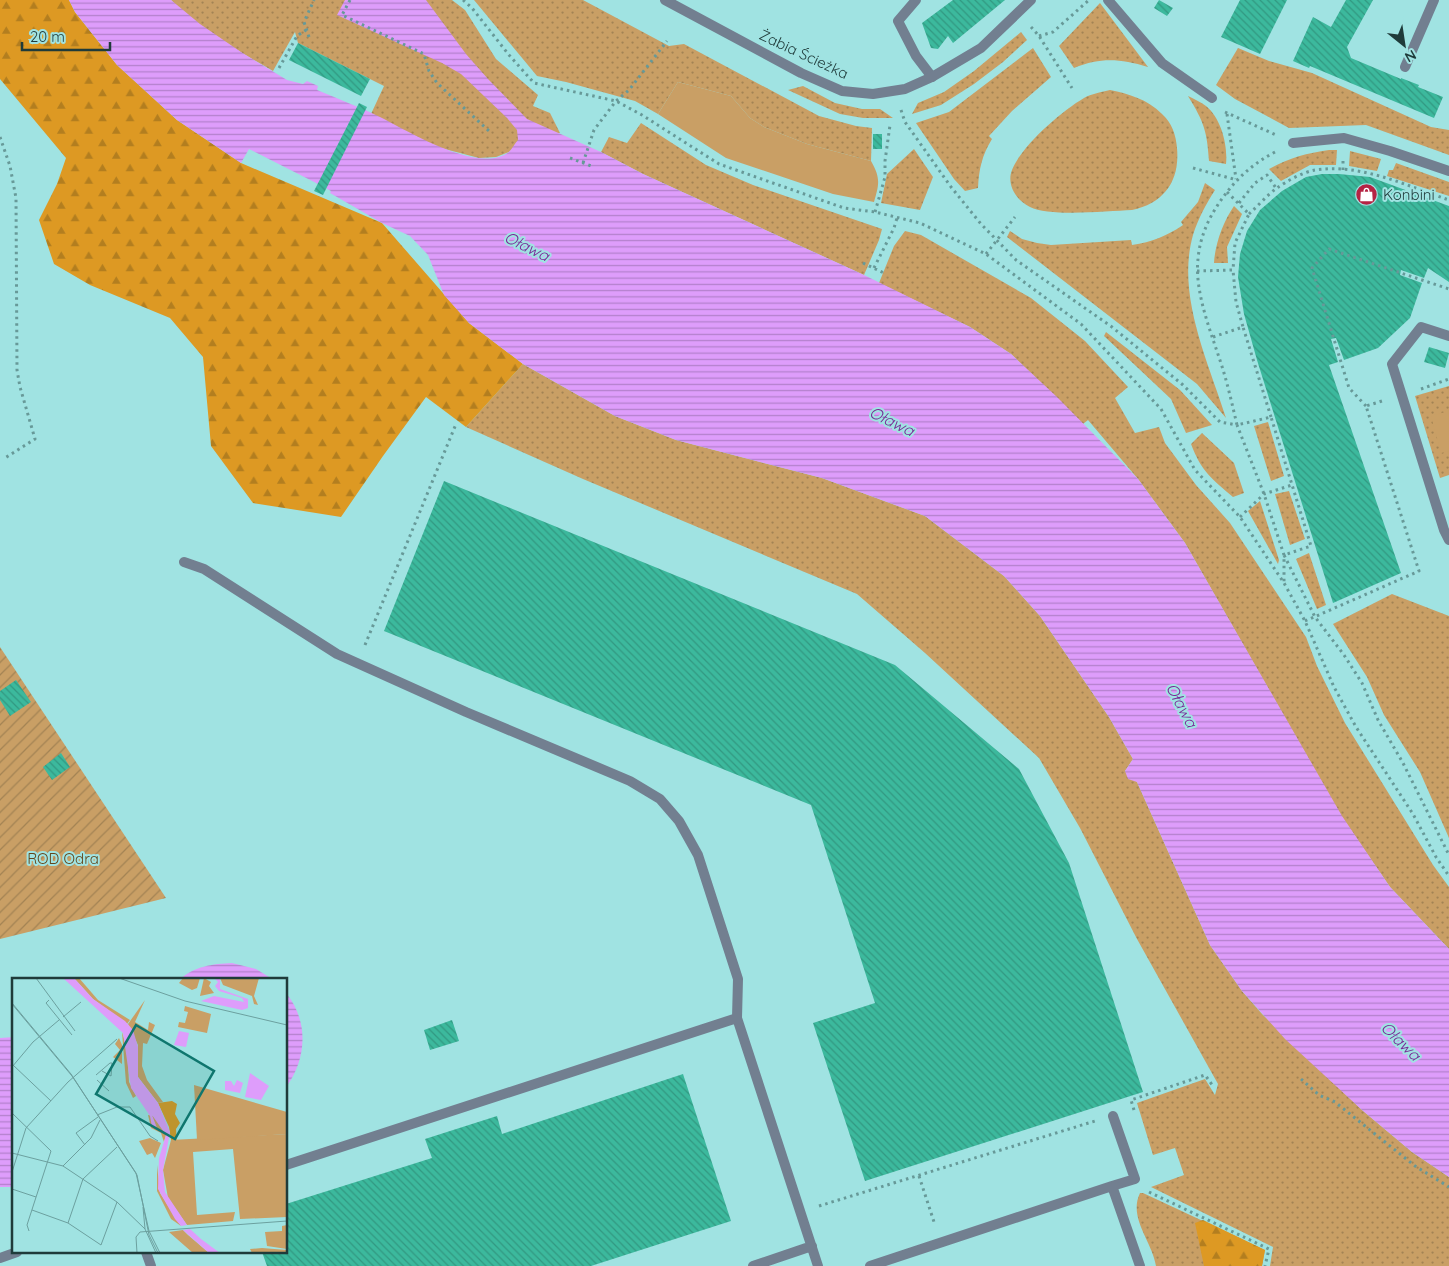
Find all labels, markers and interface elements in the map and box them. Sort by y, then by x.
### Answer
scale bar [22,20,110,52]
north arrow [1379,20,1429,70]
street label: Żabia Ścieżka [756,25,852,83]
text: 20 m [30,27,65,46]
text: N [1402,46,1419,67]
shop icon: Konbini [1355,182,1379,206]
place label: Konbini [1383,185,1435,204]
water label: Oława [501,227,554,266]
water label: Oława [866,402,919,441]
water label: Oława [1162,679,1203,732]
park label: ROD Odra [27,849,99,868]
inset map [12,978,288,1254]
water label: Oława [1377,1017,1426,1066]

